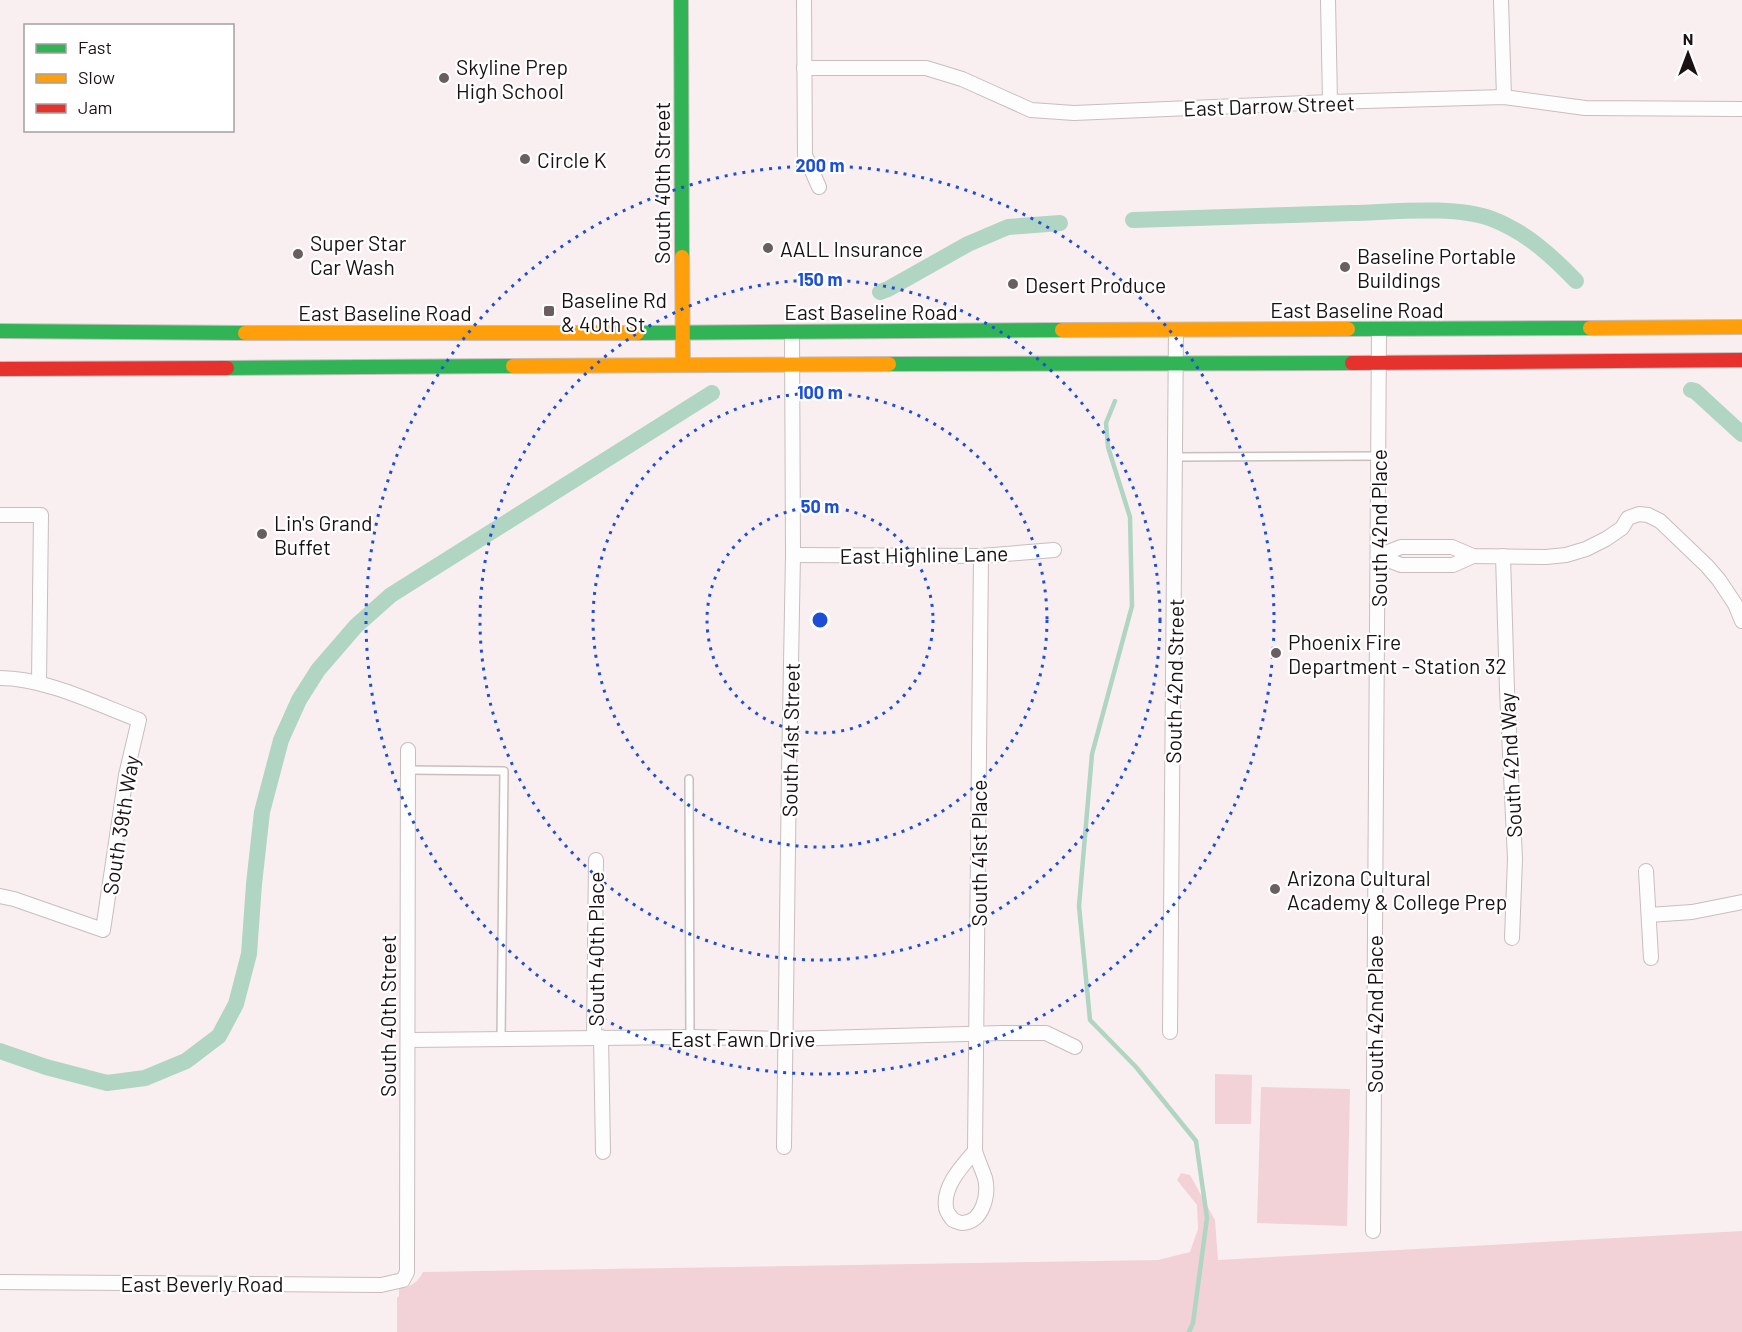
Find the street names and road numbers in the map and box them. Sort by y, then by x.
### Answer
street label: East Darrow Street [1183,90,1355,120]
street label: South 40th Street [649,102,674,264]
street label: East Baseline Road [1270,297,1444,322]
street label: East Baseline Road [784,299,958,324]
street label: East Baseline Road [298,300,472,325]
street label: South 42nd Place [1366,449,1391,607]
street label: East Highline Lane [839,540,1009,568]
street label: South 42nd Street [1160,598,1188,764]
street label: South 41st Street [776,663,804,817]
street label: South 42nd Way [1494,691,1526,838]
street label: South 39th Way [97,753,143,896]
street label: South 41st Place [966,779,991,927]
street label: South 40th Place [583,872,608,1026]
street label: South 40th Street [375,935,400,1097]
street label: South 42nd Place [1362,935,1387,1093]
street label: East Fawn Drive [671,1026,815,1051]
street label: East Beverly Road [120,1271,284,1296]

